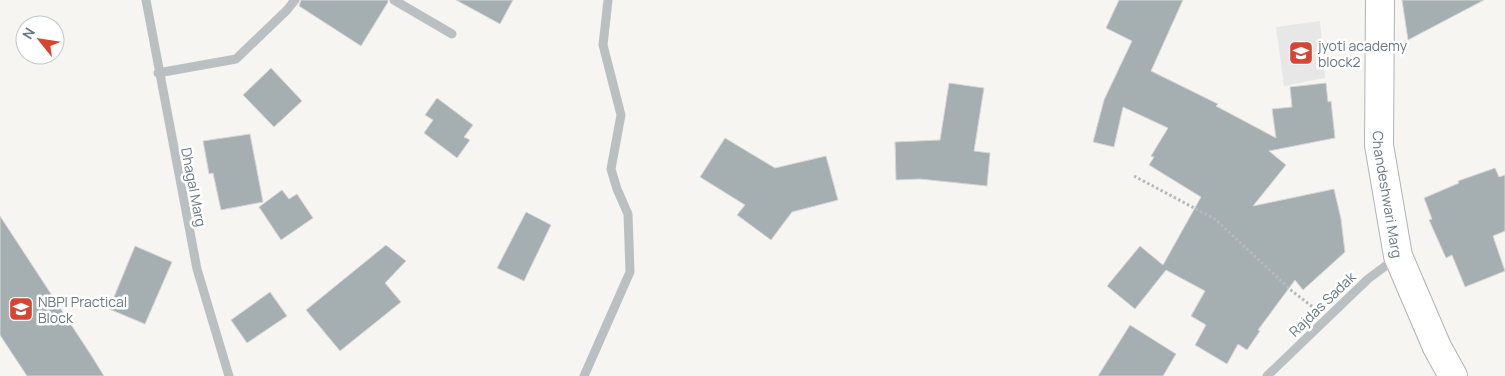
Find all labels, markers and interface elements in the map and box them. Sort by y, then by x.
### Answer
north arrow [15,15,65,65]
text: N [18,24,39,42]
place label: jyoti academy block2 [1317,36,1408,71]
school or university icon: jyoti academy block2 [1288,40,1314,66]
street label: Chandeshwari Marg [1369,131,1408,259]
street label: Dhagal Marg [177,146,211,228]
street label: Rajdas Sadak [1285,267,1360,341]
place label: NBPI Practical Block [38,292,127,327]
school or university icon: NBPI Practical Block [8,296,34,322]

